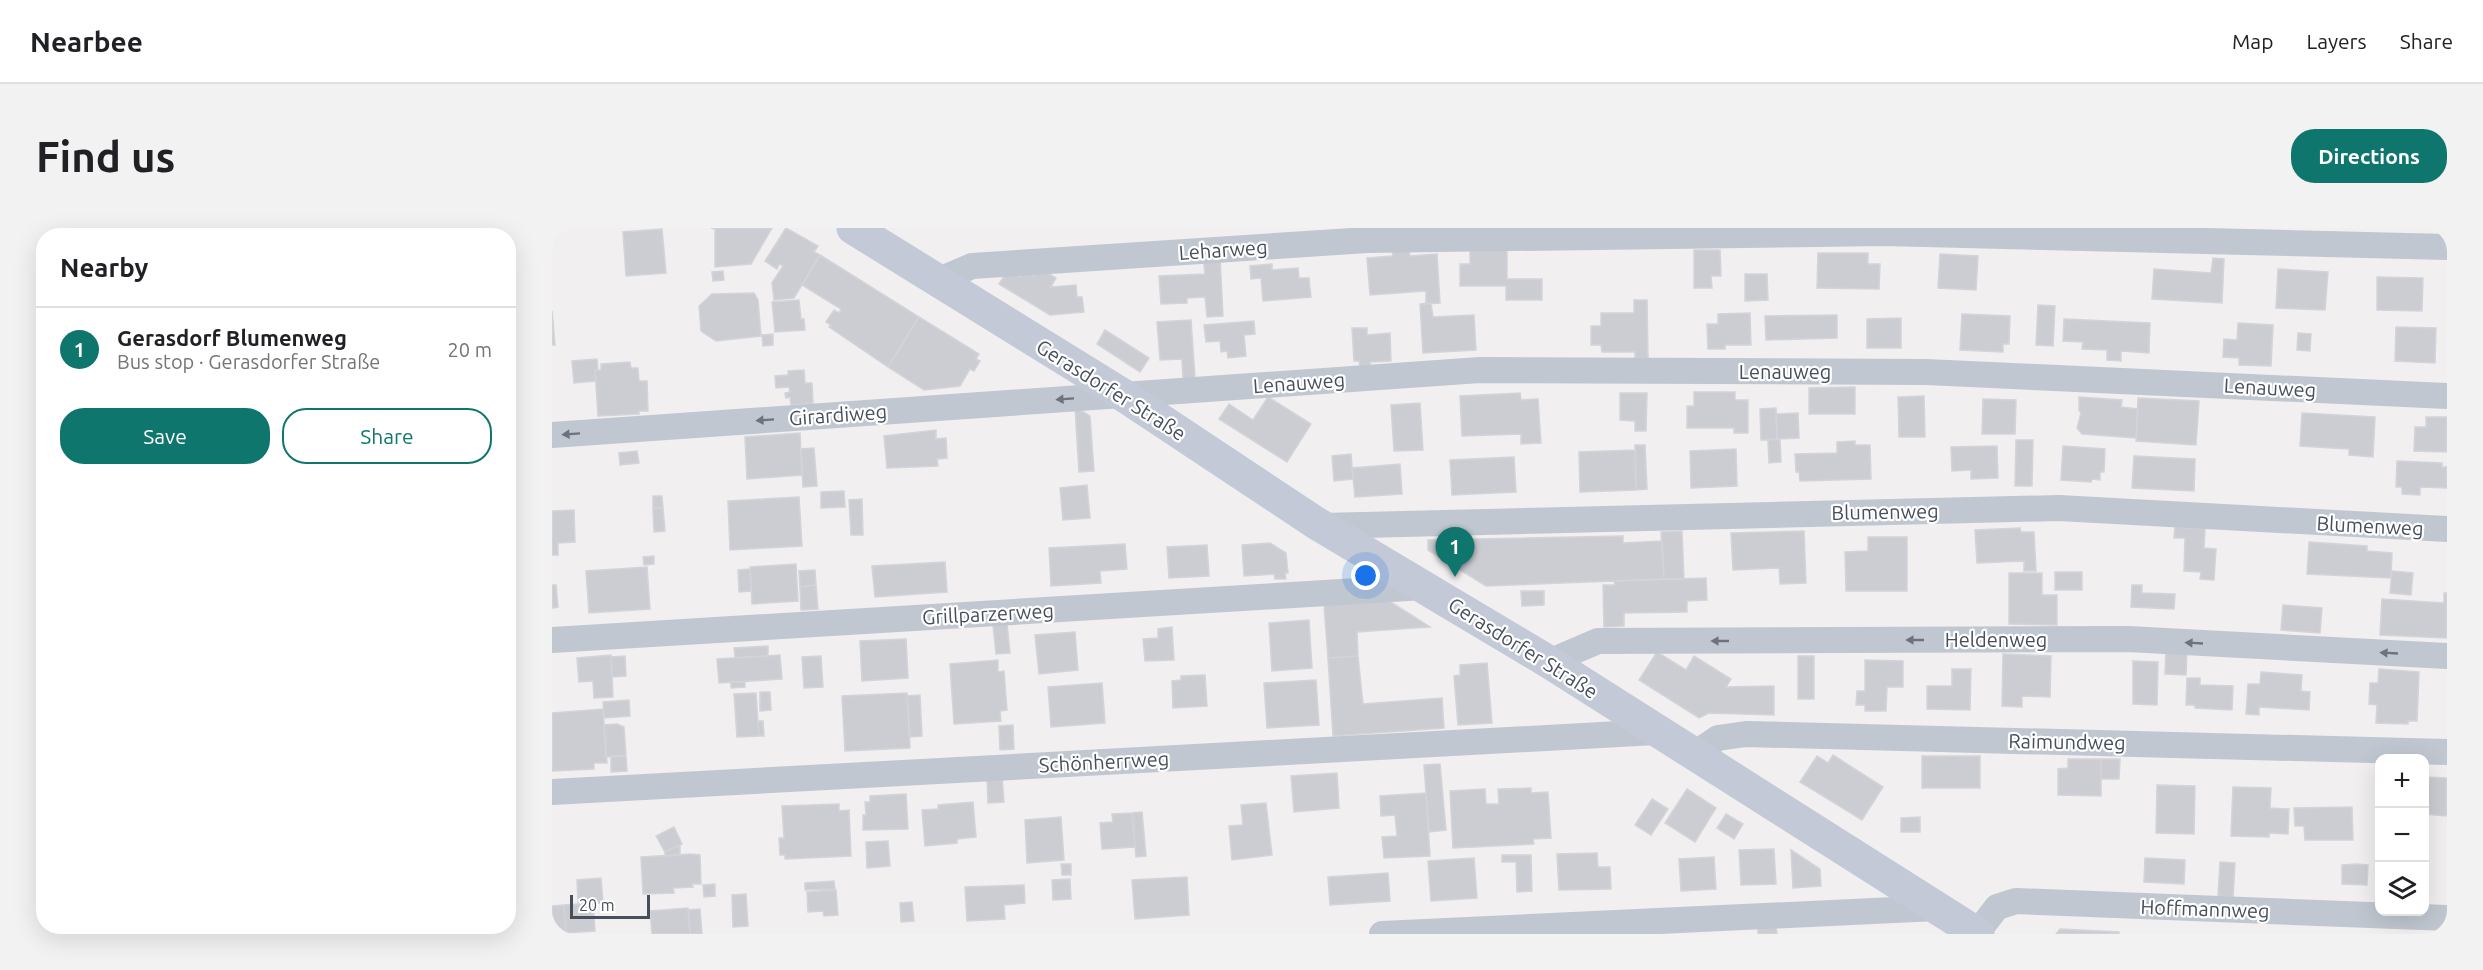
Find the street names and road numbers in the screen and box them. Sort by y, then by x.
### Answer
street label: Leharweg [1178,235,1268,264]
street label: Gerasdorfer Straße [1032,334,1190,445]
street label: Lenauweg [1739,360,1831,383]
street label: Lenauweg [1252,368,1346,397]
street label: Lenauweg [2223,374,2317,401]
street label: Girardiweg [788,400,888,429]
street label: Blumenweg [1831,499,1939,524]
street label: Blumenweg [2316,511,2424,540]
street label: Gerasdorfer Straße [1444,592,1602,703]
street label: Grillparzerweg [922,599,1054,628]
street label: Heldenweg [1945,628,2047,651]
street label: Raimundweg [2008,729,2126,754]
street label: Schönherrweg [1038,747,1170,776]
street label: Hoffmannweg [2140,895,2270,922]

